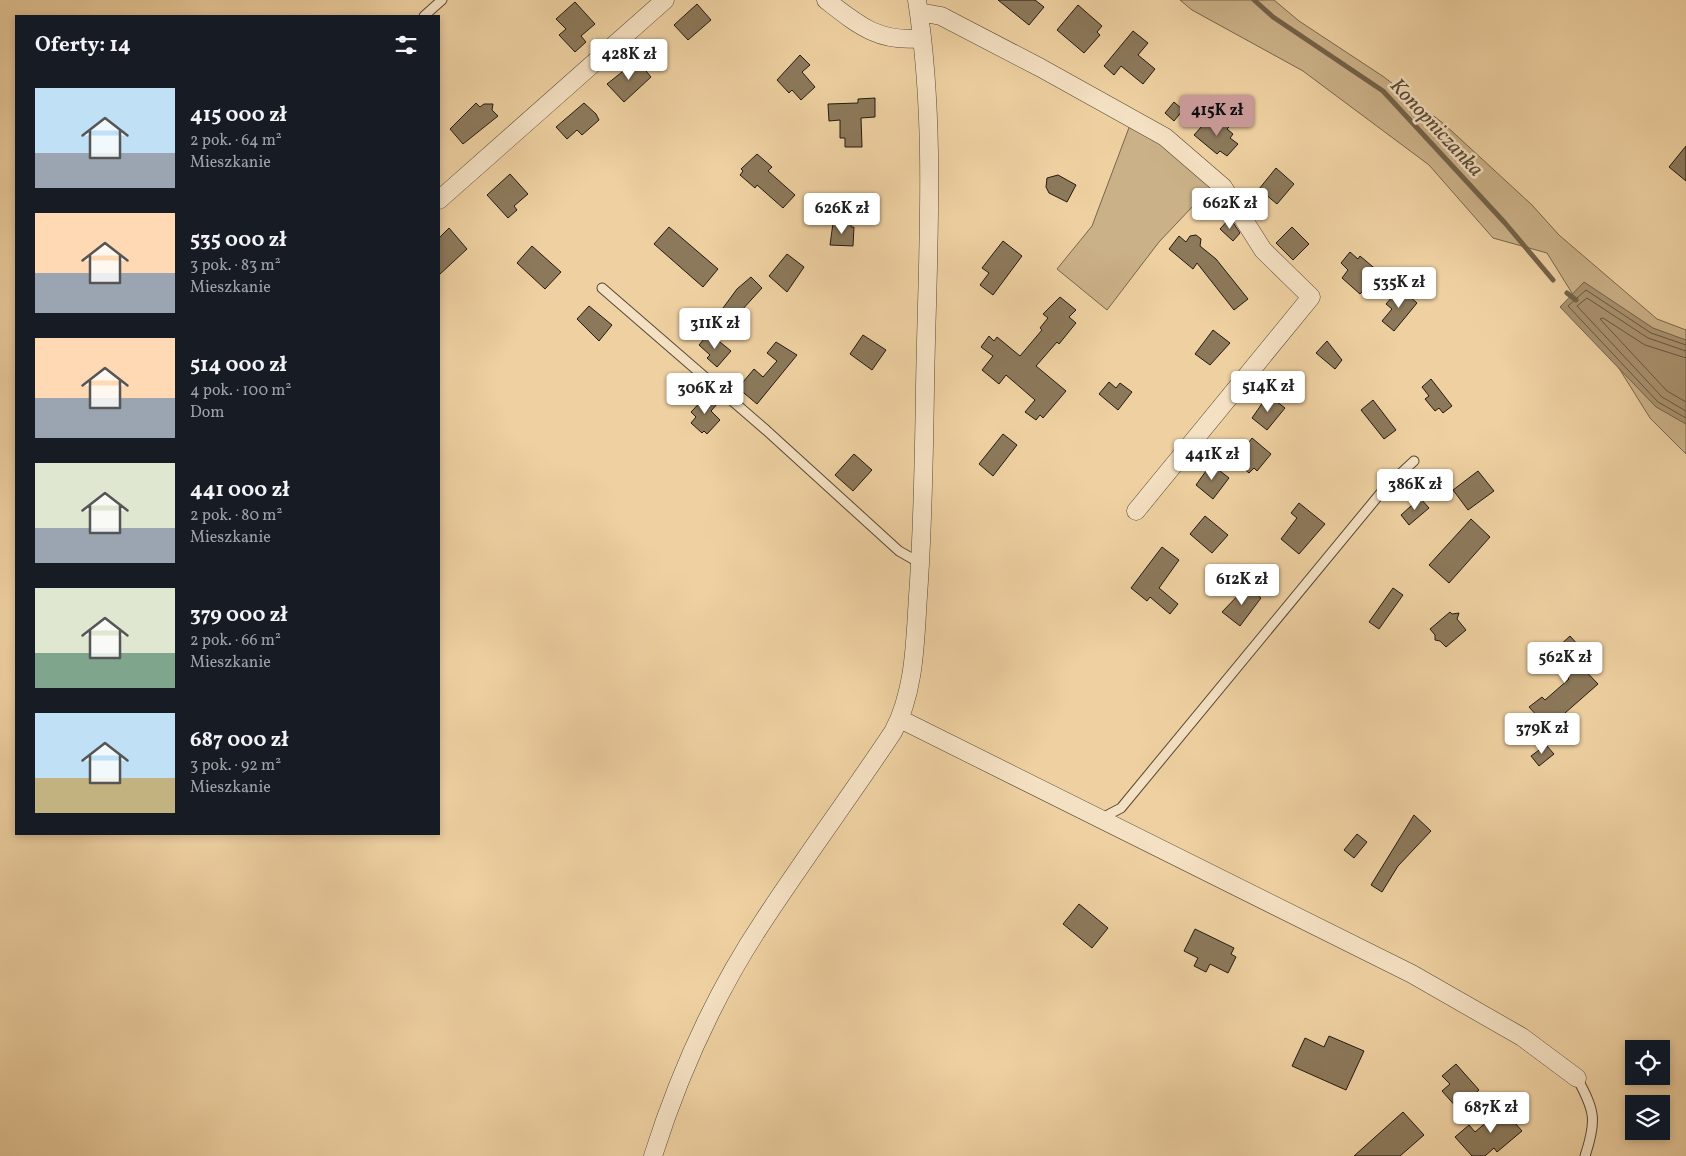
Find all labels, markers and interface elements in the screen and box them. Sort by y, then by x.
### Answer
text: Oferty: 14 [35,31,131,60]
icon: filters [392,31,420,59]
pin: 428K zł [583,38,675,81]
text: 428K zł [601,44,657,66]
water label: Konopniczanka [1383,72,1489,184]
pin: 415K zł [1171,94,1263,137]
text: 415K zł [1191,100,1243,122]
text: 415 000 zł [190,101,287,130]
icon: home [75,108,135,168]
text: 2 pok. · 64 m² [190,130,282,152]
text: Mieszkanie [190,152,271,174]
pin: 662K zł [1184,188,1276,230]
pin: 626K zł [796,192,888,235]
text: 662K zł [1203,193,1257,215]
text: 626K zł [815,198,869,220]
text: 535 000 zł [190,226,286,255]
icon: home [75,233,135,293]
text: 3 pok. · 83 m² [190,255,281,277]
pin: 535K zł [1353,266,1445,309]
text: 535K zł [1373,272,1425,294]
text: Mieszkanie [190,277,271,299]
pin: 311K zł [669,308,761,350]
text: 311K zł [690,313,740,335]
text: 514 000 zł [190,351,287,380]
icon: home [75,358,135,418]
pin: 514K zł [1222,370,1314,413]
pin: 306K zł [659,372,751,415]
text: 514K zł [1242,376,1294,398]
text: 306K zł [677,378,733,400]
text: 4 pok. · 100 m² [190,380,291,402]
text: Dom [190,402,224,424]
pin: 441K zł [1166,438,1258,481]
text: 441K zł [1185,444,1239,466]
pin: 386K zł [1369,468,1461,511]
text: 386K zł [1388,474,1442,496]
text: 441 000 zł [190,476,289,505]
icon: home [75,483,135,543]
text: 2 pok. · 80 m² [190,505,282,527]
text: Mieszkanie [190,527,271,549]
pin: 612K zł [1196,564,1288,606]
text: 612K zł [1216,569,1268,591]
text: 379 000 zł [190,601,287,630]
icon: home [75,608,135,668]
text: 2 pok. · 66 m² [190,630,281,652]
pin: 562K zł [1519,642,1611,684]
text: 562K zł [1538,647,1592,669]
text: Mieszkanie [190,652,271,674]
pin: 379K zł [1496,712,1588,755]
text: 379K zł [1516,718,1568,740]
text: 687 000 zł [190,726,288,755]
icon: home [75,733,135,793]
text: 3 pok. · 92 m² [190,755,281,777]
text: Mieszkanie [190,777,271,799]
map controls [1625,1040,1670,1140]
button: locate [1625,1040,1670,1085]
pin: 687K zł [1445,1092,1537,1134]
button: layers [1625,1095,1670,1140]
text: 687K zł [1464,1097,1518,1119]

